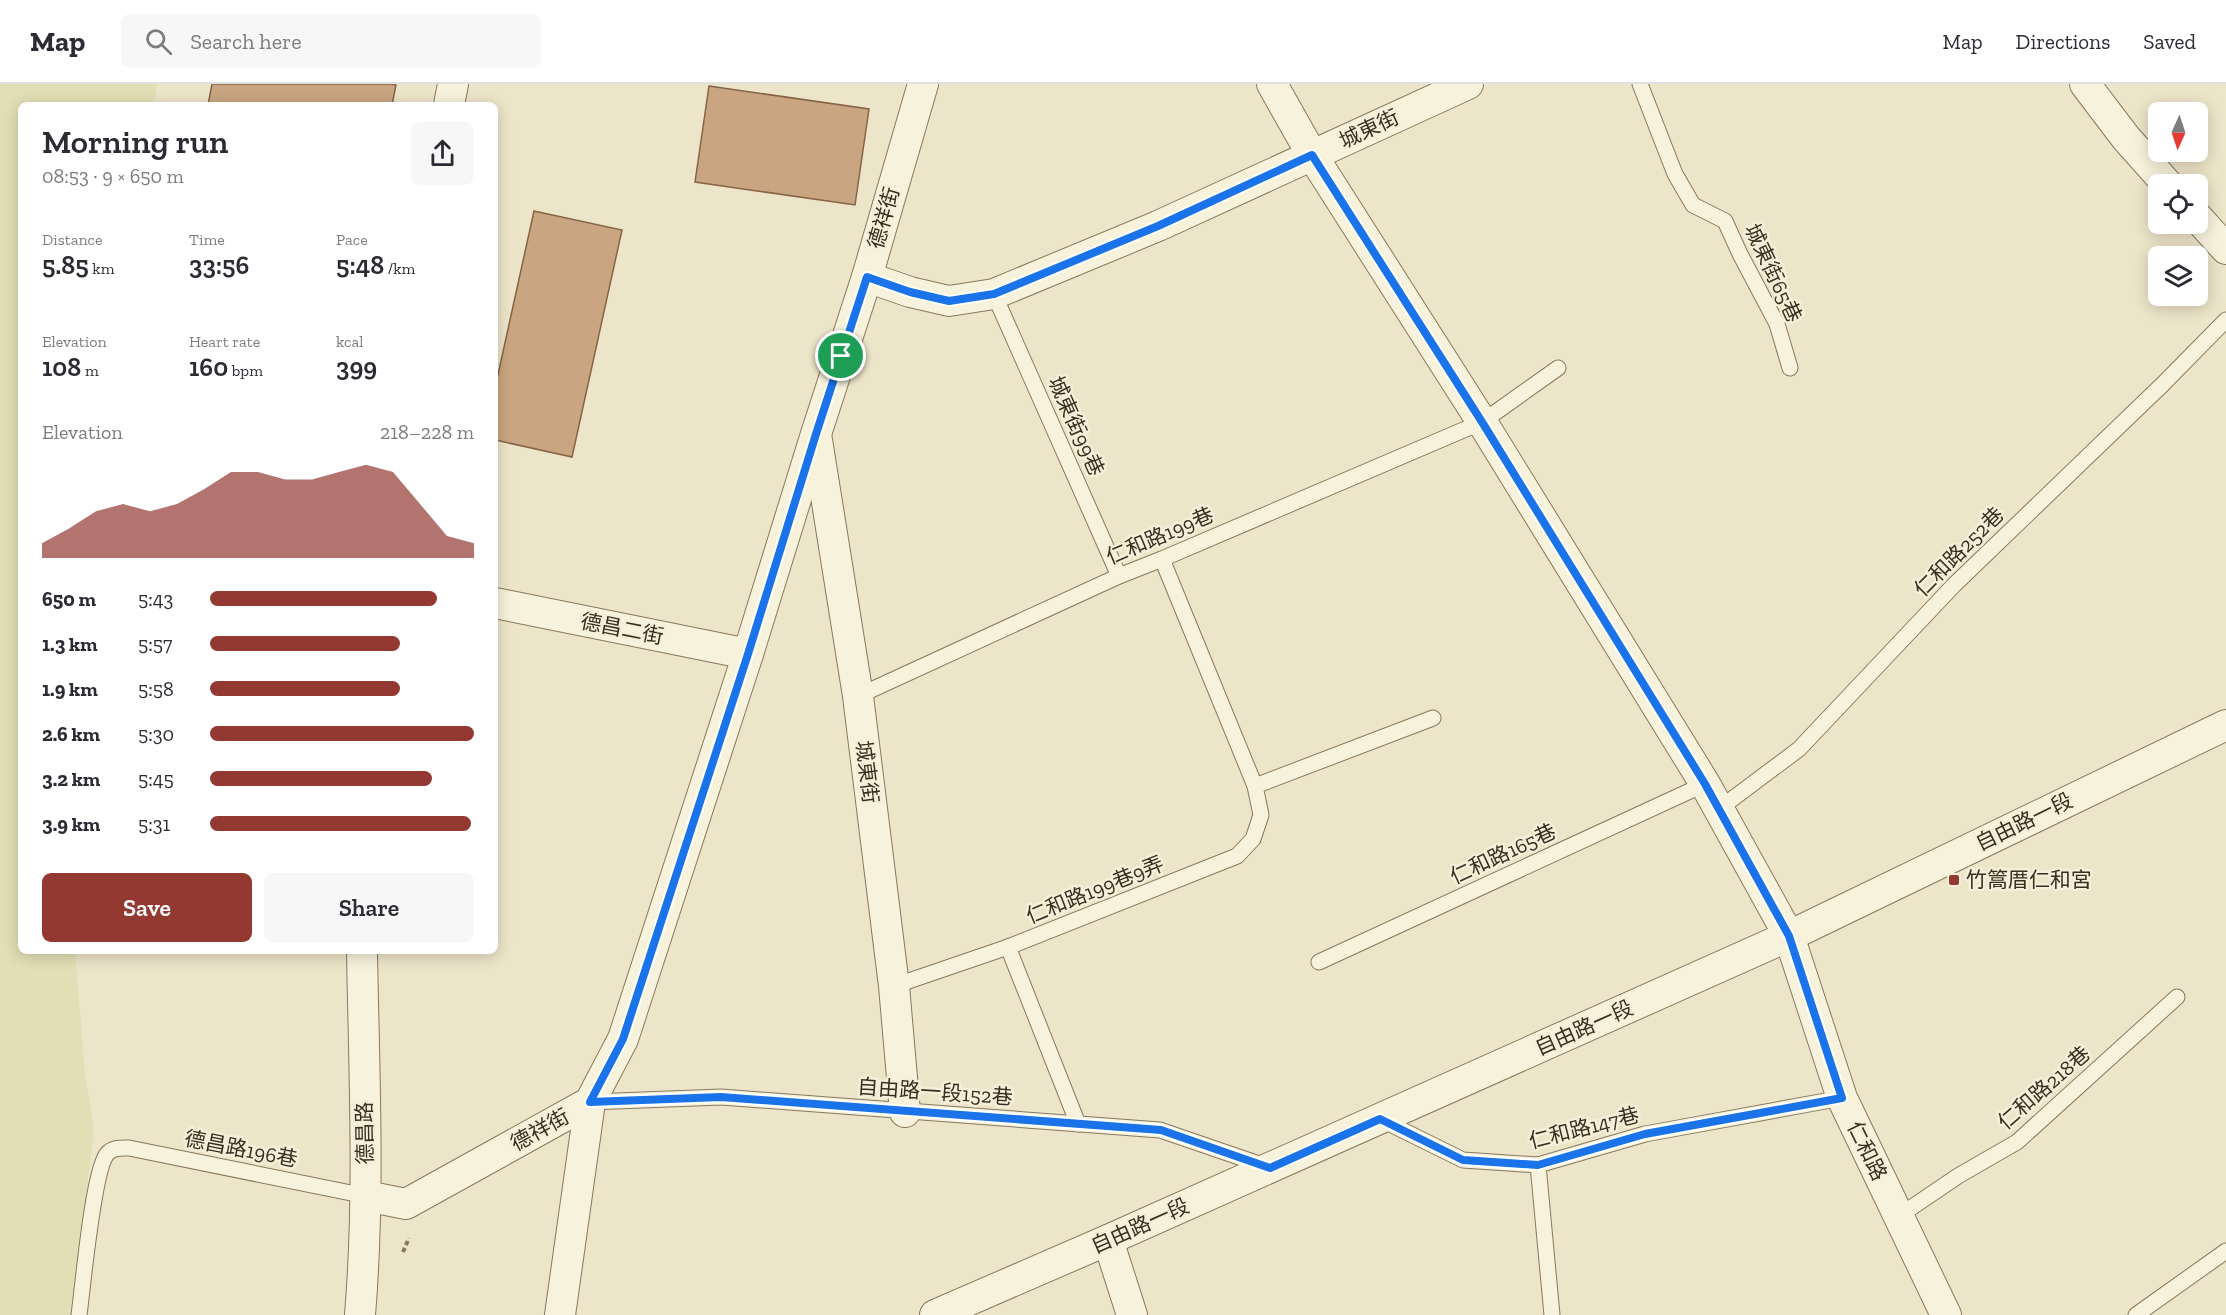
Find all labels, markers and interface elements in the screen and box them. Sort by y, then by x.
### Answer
search box [121,14,541,68]
text: Map [30,25,85,58]
icon: search [142,25,175,58]
text: Search here [190,28,302,55]
text: Map [1943,29,1983,54]
text: Directions [2016,29,2110,54]
text: Saved [2143,29,2196,54]
north arrow [2148,102,2208,162]
map controls [2148,102,2208,306]
street label: 城東街 [1335,104,1403,153]
text: Morning run [42,122,228,161]
button: share [411,122,474,185]
text: 08:53 · 9 × 650 m [42,164,184,188]
button: locate [2148,174,2208,234]
street label: 德祥街 [863,184,904,252]
street label: 城東街65巷 [1740,220,1807,326]
text: Distance [42,230,103,249]
text: Time [189,230,225,249]
text: Pace [336,230,368,249]
button: layers [2148,246,2208,306]
text: 5.85 [42,249,89,281]
text: 33:56 [189,249,249,281]
text: 5:48 [336,249,384,281]
text: km [89,259,115,278]
text: /km [384,259,415,278]
pin [815,330,866,381]
text: Elevation [42,332,107,351]
text: Heart rate [189,332,260,351]
text: kcal [336,332,363,351]
icon: arrive [824,339,857,372]
text: 108 [42,351,81,383]
text: 160 [189,351,228,383]
text: 399 [336,351,377,383]
text: m [81,361,99,380]
text: bpm [228,361,263,380]
street label: 城東街99巷 [1043,372,1109,479]
text: Elevation [42,420,123,444]
text: 218–228 m [380,420,474,444]
street label: 仁和路199巷 [1102,502,1217,569]
street label: 仁和路252巷 [1909,502,2009,602]
text: 650 m [42,587,96,611]
text: 5:43 [138,587,173,611]
street label: 德昌二街 [578,608,666,649]
text: 1.3 km [42,632,98,656]
text: 5:57 [138,632,172,656]
text: 1.9 km [42,677,98,701]
text: 5:58 [138,677,174,701]
text: 2.6 km [42,722,100,746]
text: 5:30 [138,722,174,746]
street label: 城東街 [851,739,884,805]
text: 3.2 km [42,767,100,791]
text: 5:45 [138,767,174,791]
street label: 自由路一段 [1971,787,2076,856]
text: 3.9 km [42,812,100,836]
text: 5:31 [138,812,170,836]
street label: 仁和路165巷 [1446,818,1560,889]
street label: 仁和路199巷9弄 [1022,850,1167,929]
place label: 竹篙厝仁和宮 [1966,867,2092,892]
button: Save [42,873,252,942]
button: Share [264,873,474,942]
marker: 竹篙厝仁和宮 [1947,873,1961,887]
street label: 自由路一段 [1531,995,1637,1060]
street label: 仁和路218巷 [1992,1041,2095,1135]
street label: 自由路一段152巷 [857,1074,1014,1109]
street label: 德昌路 [351,1101,378,1165]
street label: 仁和路147巷 [1526,1102,1642,1153]
street label: 德祥街 [506,1103,573,1156]
street label: 仁和路 [1842,1117,1892,1185]
street label: 德昌路196巷 [183,1125,300,1172]
street label: 自由路一段 [1087,1193,1193,1258]

